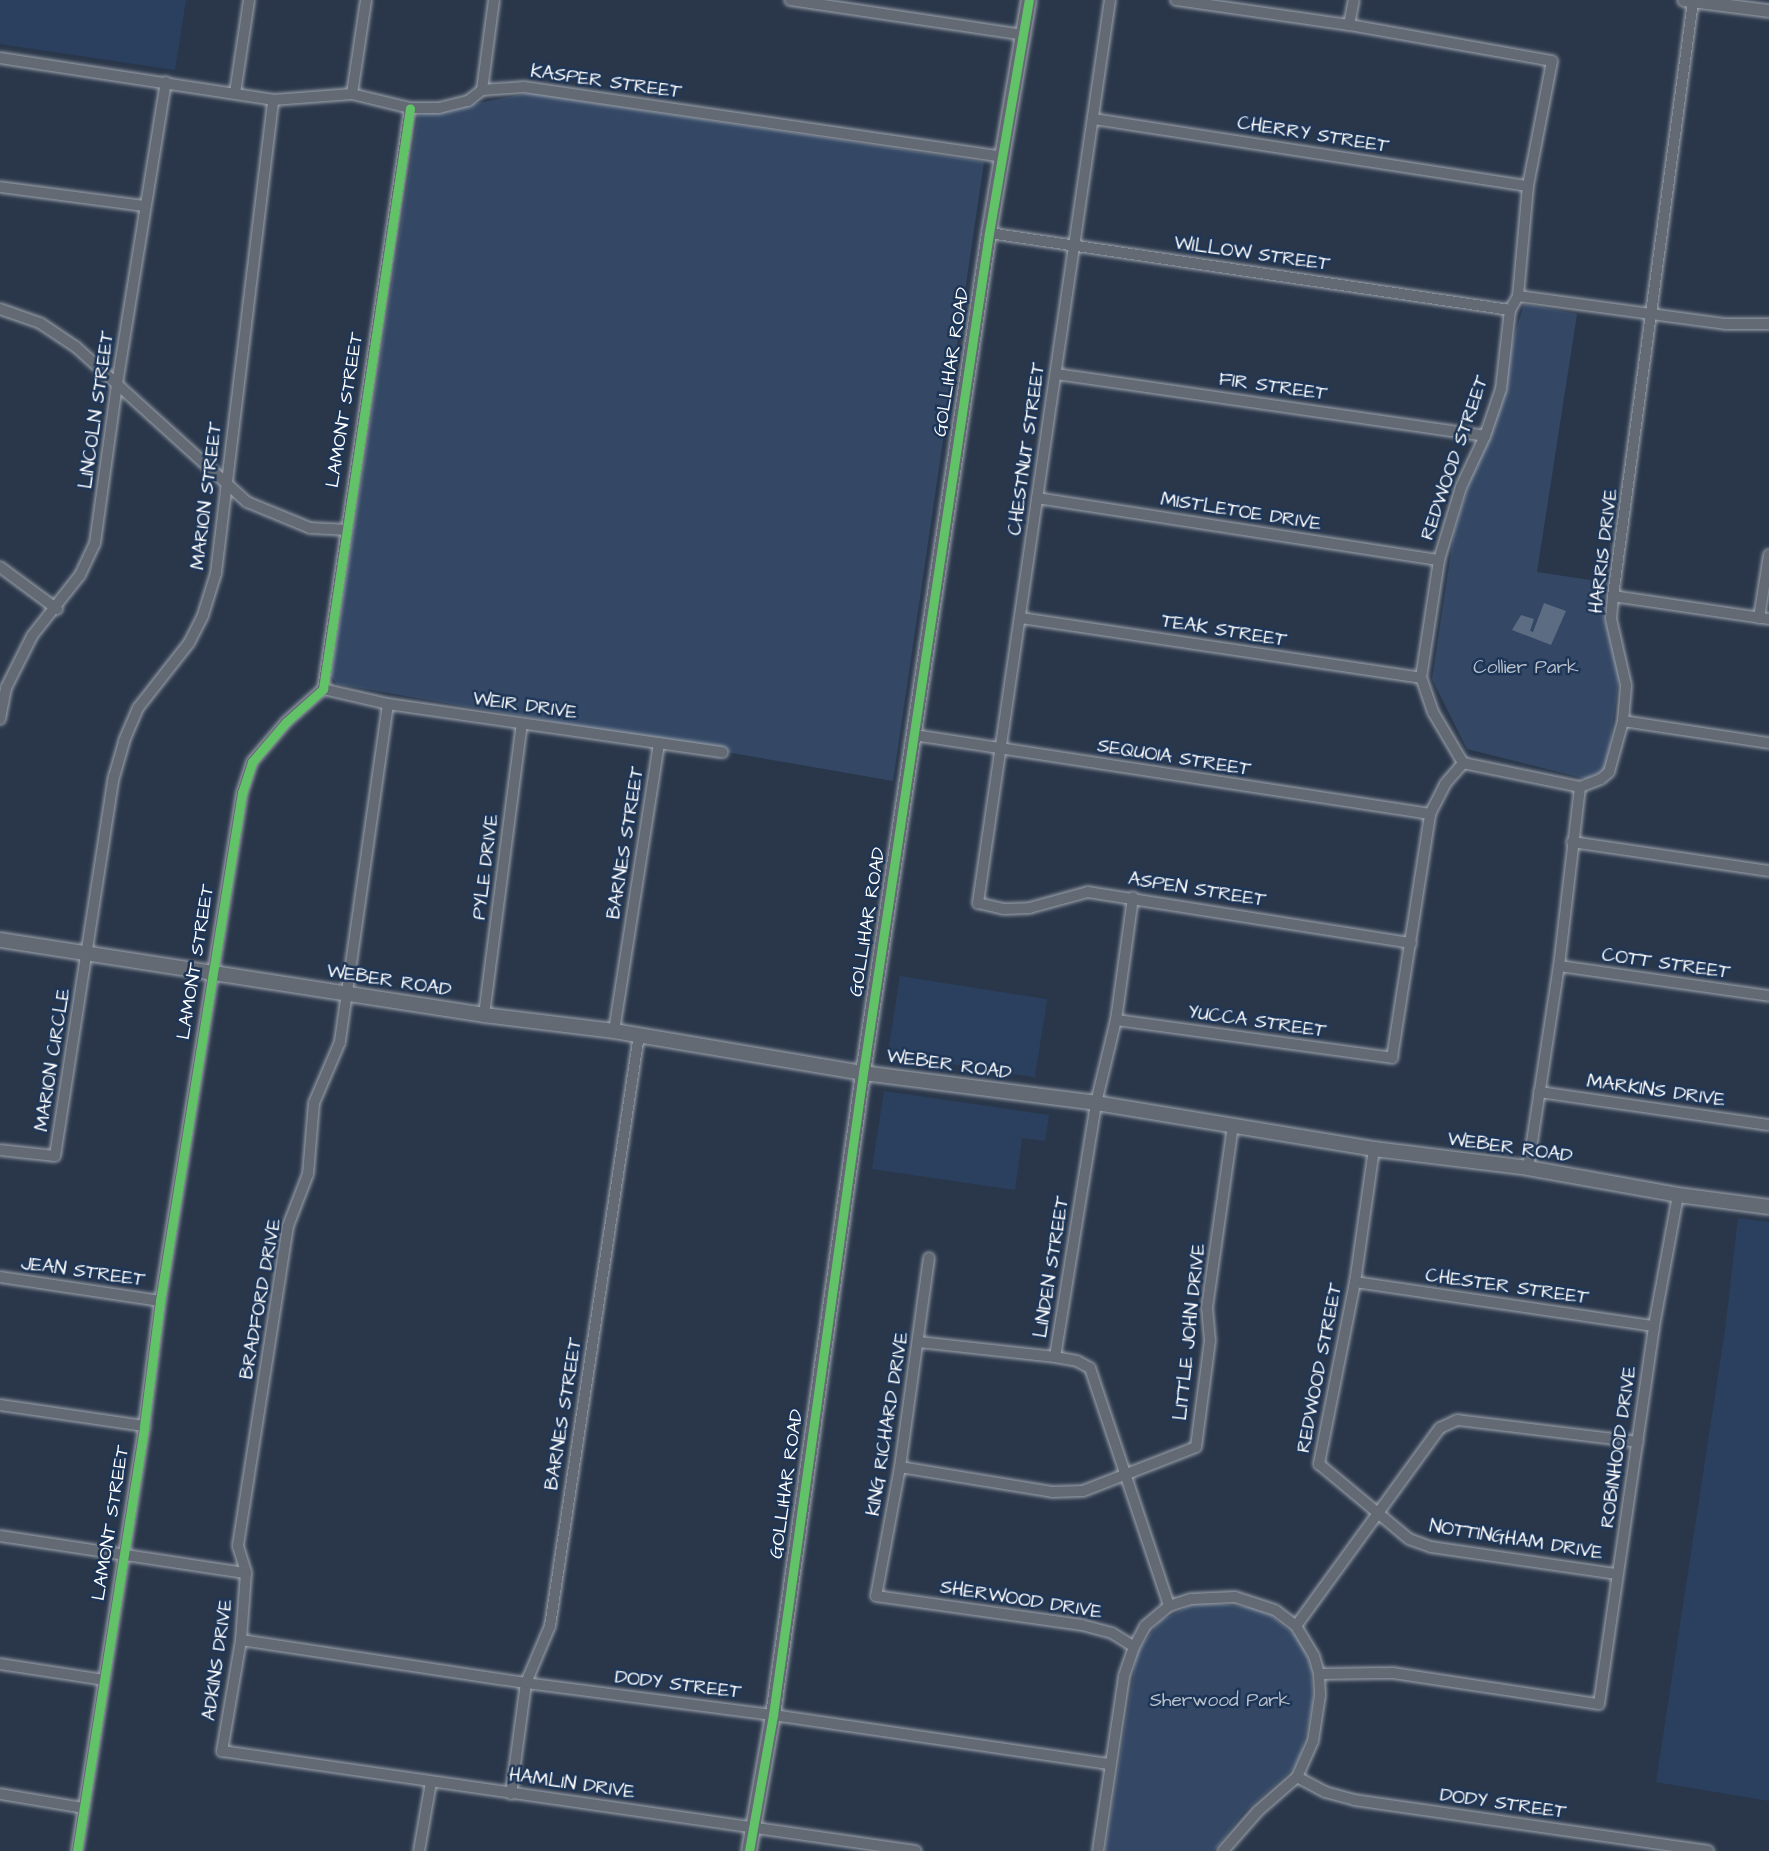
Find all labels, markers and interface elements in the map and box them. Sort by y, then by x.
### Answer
street label: KASPER STREET [529,60,683,104]
street label: CHERRY STREET [1236,112,1390,158]
street label: WILLOW STREET [1173,232,1331,276]
street label: GOLLIHAR ROAD [929,286,975,438]
street label: LINCOLN STREET [75,330,119,490]
street label: LAMONT STREET [321,331,369,489]
street label: CHESTNUT STREET [1004,361,1050,537]
street label: FIR STREET [1217,368,1329,406]
street label: REDWOOD STREET [1416,373,1494,543]
street label: MARION STREET [187,421,227,571]
street label: HARRIS DRIVE [1585,487,1623,615]
street label: MISTLETOE DRIVE [1159,488,1323,536]
street label: TEAK STREET [1160,610,1288,652]
park label: Collier Park [1473,657,1579,679]
street label: WEIR DRIVE [471,687,579,725]
street label: SEQUOIA STREET [1096,735,1252,781]
street label: BARNES STREET [603,765,649,921]
street label: PYLE DRIVE [468,813,504,921]
street label: GOLLIHAR ROAD [845,846,891,998]
street label: ASPEN STREET [1126,868,1268,912]
street label: LAMONT STREET [172,883,220,1041]
street label: COTT STREET [1600,944,1732,984]
street label: WEBER ROAD [325,960,453,1002]
street label: MARION CIRCLE [30,987,76,1133]
street label: YUCCA STREET [1186,1001,1328,1043]
street label: WEBER ROAD [885,1045,1013,1085]
street label: MARKINS DRIVE [1585,1070,1727,1112]
street label: WEBER ROAD [1446,1128,1574,1168]
street label: LINDEN STREET [1030,1195,1074,1339]
street label: BRADFORD DRIVE [236,1217,286,1381]
street label: LITTLE JOHN DRIVE [1169,1243,1211,1421]
street label: JEAN STREET [20,1252,146,1292]
street label: CHESTER STREET [1424,1264,1590,1310]
street label: REDWOOD STREET [1292,1281,1348,1455]
street label: KING RICHARD DRIVE [862,1330,914,1518]
street label: BARNES STREET [541,1336,587,1492]
street label: ROBINHOOD DRIVE [1596,1365,1642,1529]
street label: GOLLIHAR ROAD [765,1408,809,1560]
street label: LAMONT STREET [87,1444,135,1602]
street label: NOTTINGHAM DRIVE [1428,1515,1604,1565]
street label: SHERWOOD DRIVE [938,1576,1104,1624]
street label: ADKINS DRIVE [198,1598,238,1722]
street label: DODY STREET [614,1666,742,1704]
park label: Sherwood Park [1150,1690,1290,1712]
street label: HAMLIN DRIVE [508,1764,636,1804]
street label: DODY STREET [1439,1784,1567,1824]

